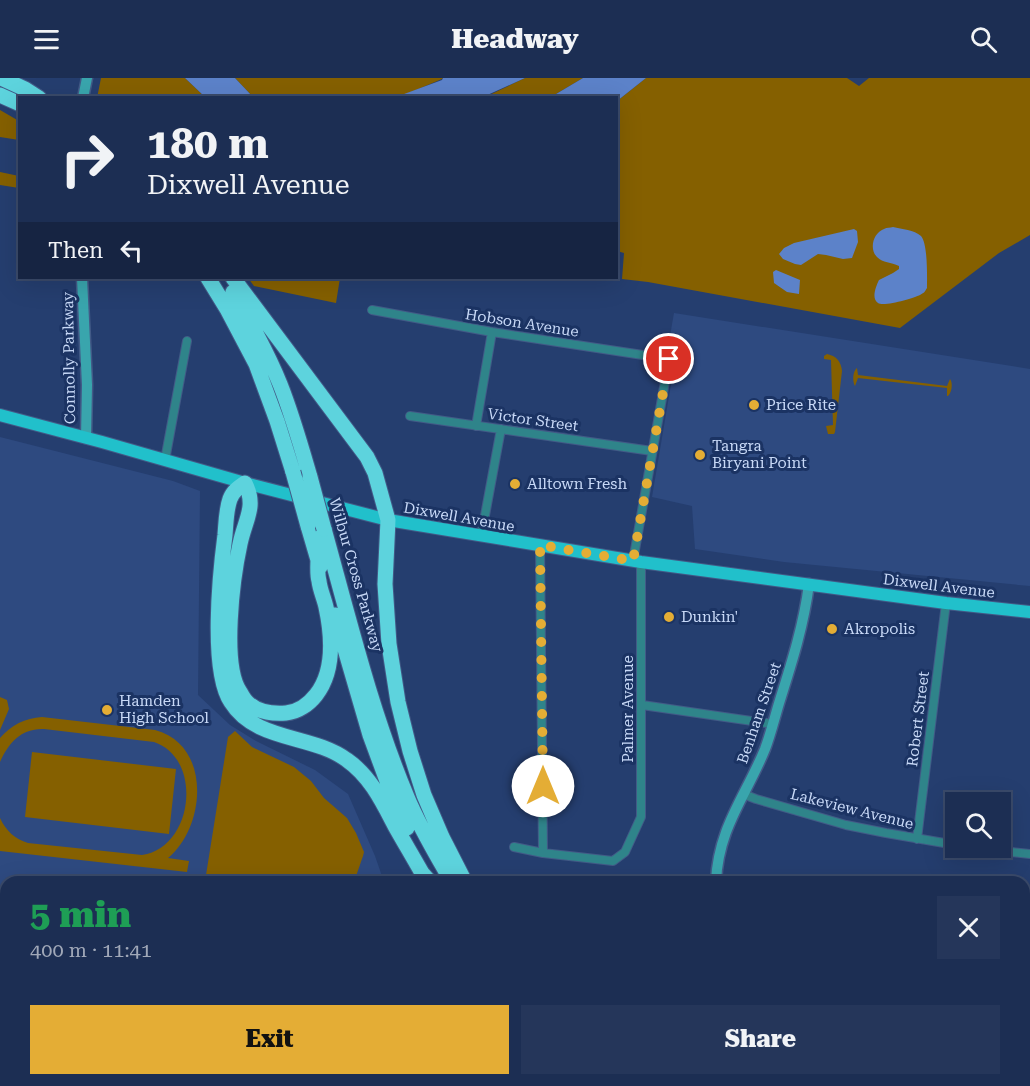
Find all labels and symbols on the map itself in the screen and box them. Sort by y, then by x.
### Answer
street label: Connolly Parkway [59,292,79,424]
street label: Hobson Avenue [464,305,580,341]
pin [643,333,694,384]
place label: Price Rite [766,396,836,414]
marker: Price Rite [747,398,761,412]
street label: Victor Street [487,405,580,435]
place label: Tangra Biryani Point [712,437,807,472]
marker: Tangra Biryani Point [693,448,707,462]
place label: Alltown Fresh [527,475,627,493]
marker: Alltown Fresh [508,477,522,491]
street label: Wilbur Cross Parkway [325,496,387,654]
street label: Dixwell Avenue [402,498,516,536]
street label: Dixwell Avenue [882,570,996,602]
place label: Dunkin' [681,608,738,626]
marker: Dunkin' [662,610,676,624]
place label: Akropolis [844,620,915,638]
marker: Akropolis [825,622,839,636]
street label: Palmer Avenue [619,655,637,763]
street label: Benham Street [733,660,785,766]
street label: Robert Street [903,670,933,768]
place label: Hamden High School [119,692,209,727]
marker: Hamden High School [100,703,114,717]
position arrow [511,754,575,818]
street label: Lakeview Avenue [789,785,915,833]

